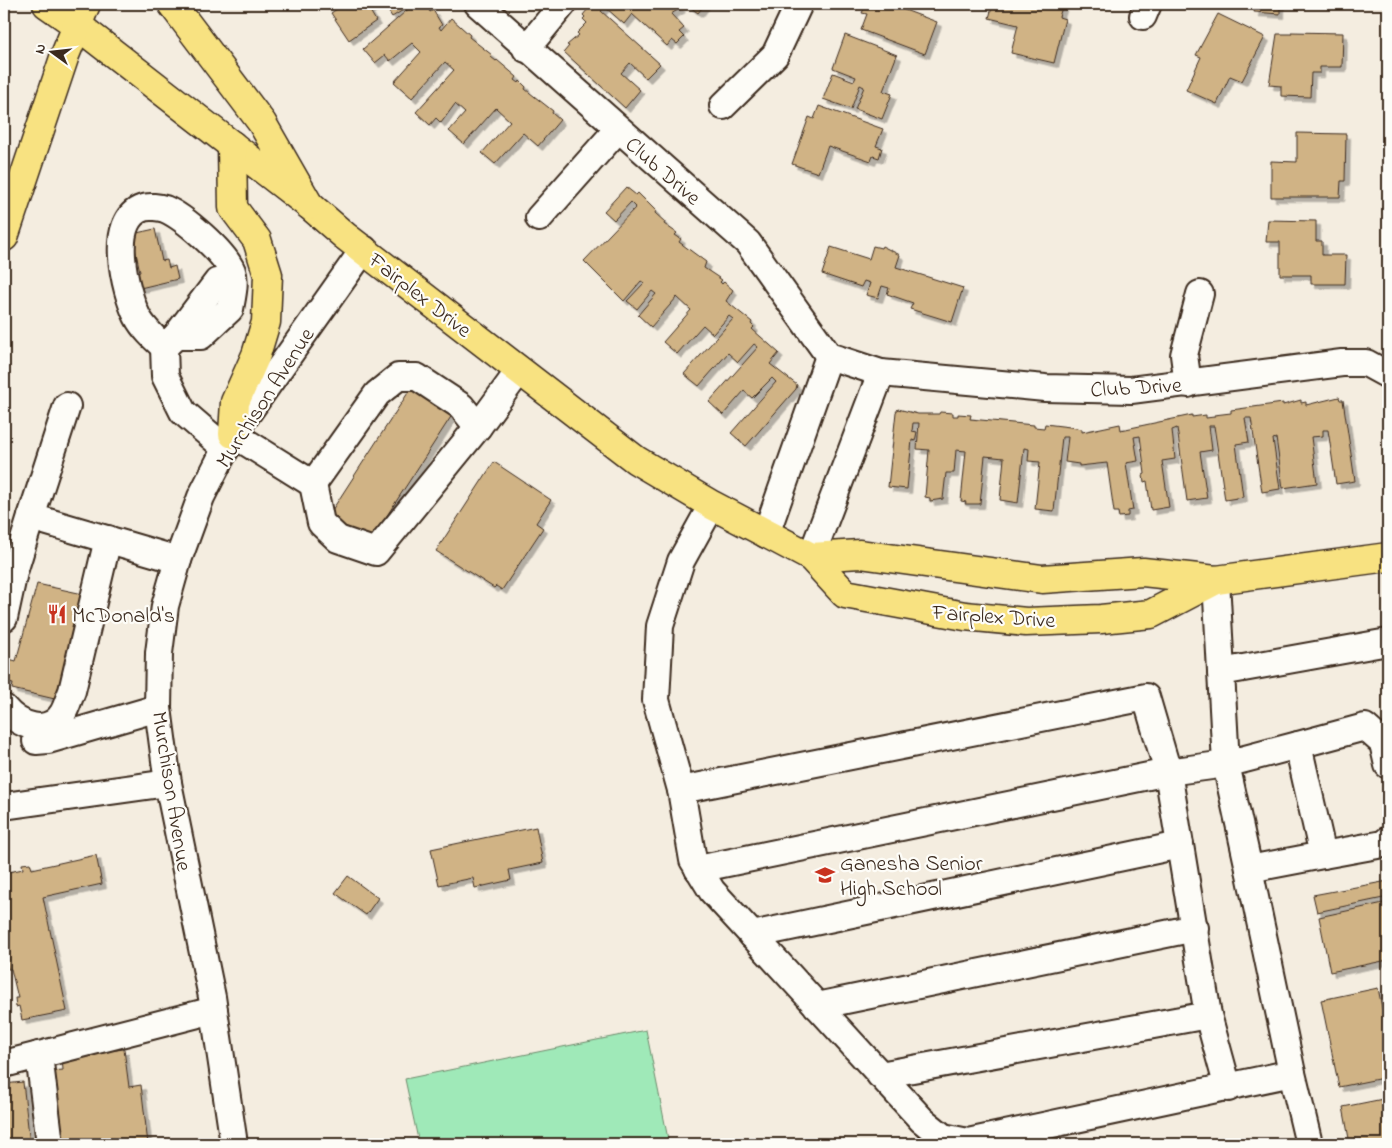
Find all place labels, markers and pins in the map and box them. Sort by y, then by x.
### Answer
place label: McDonald's [72,601,175,633]
restaurant icon: McDonald's [46,603,68,625]
place label: Ganesha Senior High School [840,849,983,907]
school or university icon: Ganesha Senior High School [814,864,836,886]

